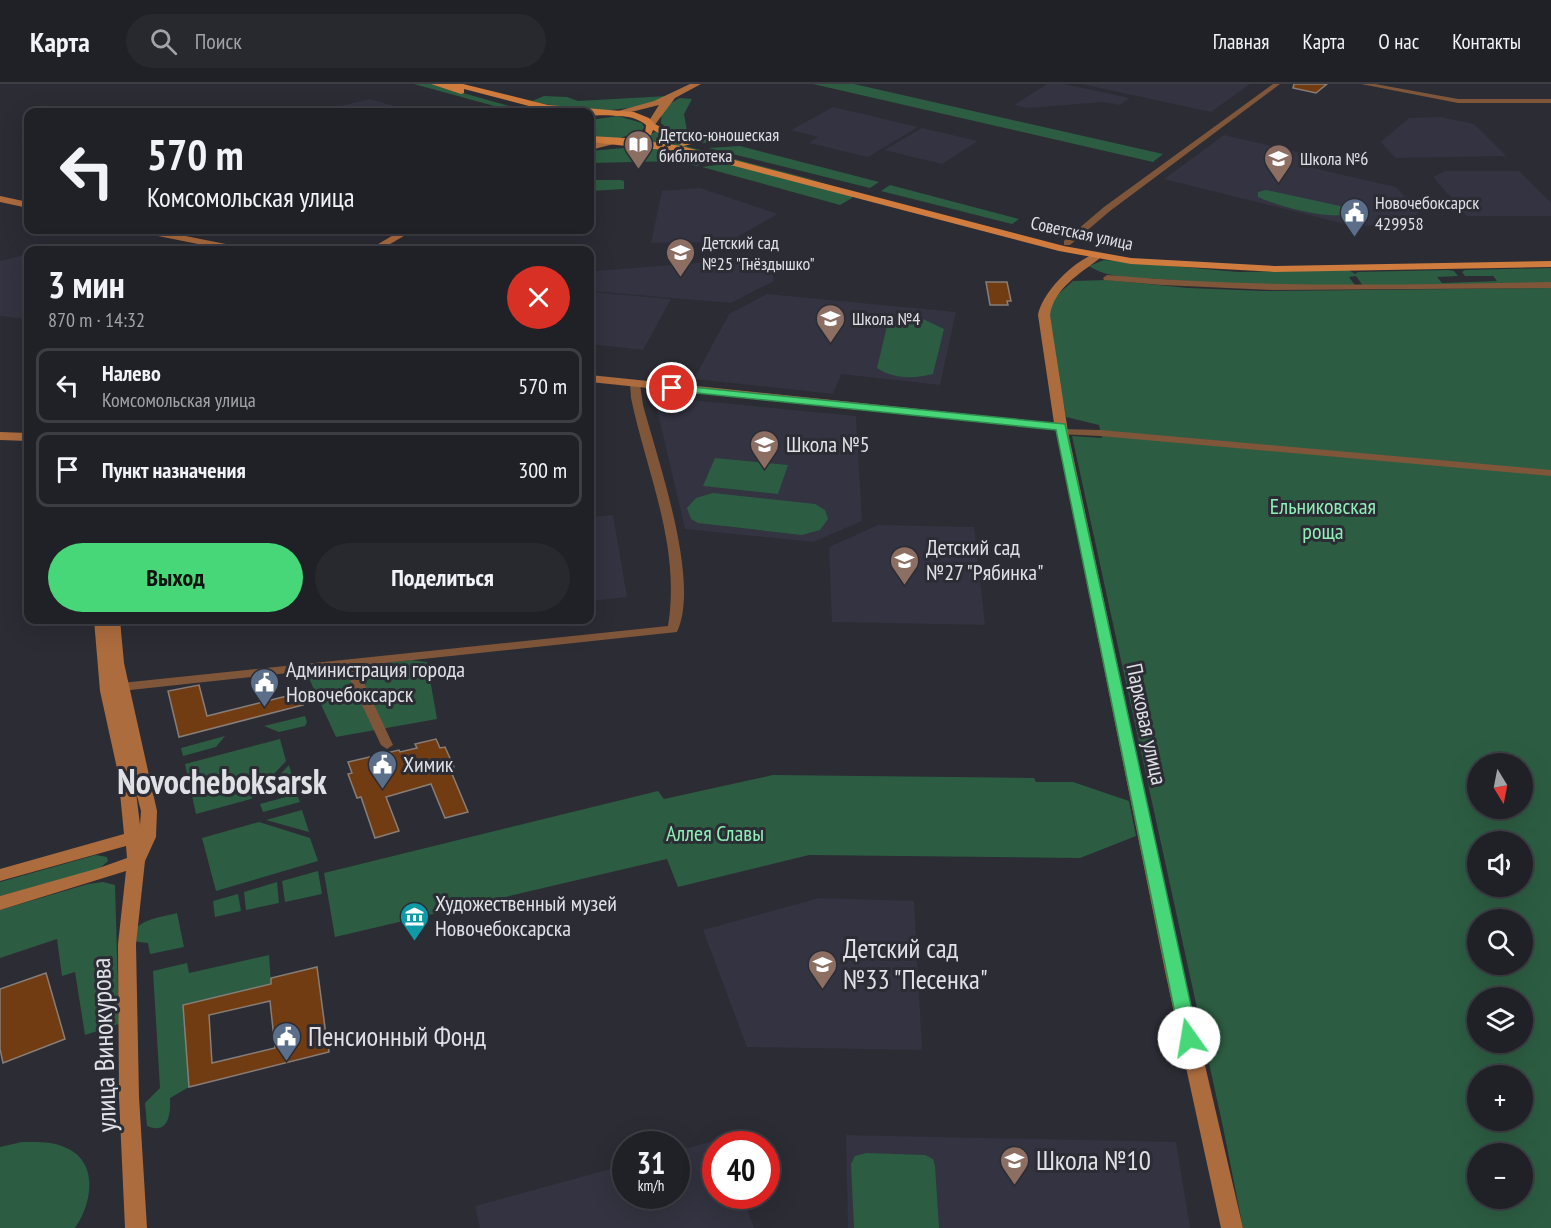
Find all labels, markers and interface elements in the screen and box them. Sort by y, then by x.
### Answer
search box [126,14,546,68]
text: Карта [30,23,90,60]
icon: search [147,25,180,58]
text: Поиск [195,27,242,55]
text: Главная [1213,28,1269,55]
text: Карта [1302,28,1345,55]
text: О нас [1378,28,1419,55]
text: Контакты [1452,28,1521,55]
place label: Детско-юношеская библиотека [659,123,779,167]
text: 570 m [147,127,244,182]
library icon: Детско-юношеская библиотека [622,128,654,170]
icon: left [48,132,126,210]
school or university icon: Школа №6 [1263,142,1295,184]
place label: Школа №6 [1300,147,1368,170]
text: Комсомольская улица [147,180,355,214]
place label: Новочебоксарск 429958 [1375,191,1479,235]
public building icon: Новочебоксарск 429958 [1338,196,1370,238]
street label: Советская улица [1029,211,1135,255]
place label: Детский сад №25 "Гнёздышко" [702,231,815,275]
school or university icon: Детский сад №25 "Гнёздышко" [665,236,697,278]
text: 3 мин [48,261,125,308]
button: close [507,266,570,329]
school or university icon: Школа №4 [815,302,847,344]
text: 870 m · 14:32 [48,307,145,333]
place label: Школа №4 [852,307,920,330]
text: Налево [102,359,161,387]
pin [646,362,697,413]
icon: left [51,369,84,402]
icon: arrive [655,371,688,404]
text: 570 m [518,372,567,400]
text: Комсомольская улица [102,387,256,413]
school or university icon: Школа №5 [749,428,781,470]
place label: Школа №5 [786,430,870,458]
icon: arrive [51,453,84,486]
text: Пункт назначения [102,456,246,484]
text: 300 m [518,456,567,484]
park label: Ельниковская роща [1270,492,1376,545]
place label: Детский сад №27 "Рябинка" [926,533,1043,586]
button: Выход [48,543,303,612]
button: Поделиться [315,543,570,612]
school or university icon: Детский сад №27 "Рябинка" [889,544,921,586]
place label: Администрация города Новочебоксарск [286,655,465,708]
street label: Парковая улица [1120,661,1174,787]
public building icon: Администрация города Новочебоксарск [249,666,281,708]
public building icon: Химик [366,748,398,790]
place label: Химик [403,750,454,778]
north arrow [1467,753,1533,819]
map controls [1467,753,1533,1209]
district label: Novocheboksarsk [117,759,328,803]
park label: Аллея Славы [666,819,764,847]
button: sound [1467,831,1533,897]
place label: Художественный музей Новочебоксарска [435,889,617,942]
museum icon: Художественный музей Новочебоксарска [398,900,430,942]
button: search [1467,909,1533,975]
place label: Детский сад №33 "Песенка" [843,931,988,996]
school or university icon: Детский сад №33 "Песенка" [806,948,838,990]
street label: улица Винокурова [83,957,123,1133]
button: layers [1467,987,1533,1053]
position arrow [1157,1006,1221,1070]
place label: Пенсионный Фонд [308,1019,486,1053]
public building icon: Пенсионный Фонд [271,1020,303,1062]
button: + [1467,1065,1533,1131]
speed limit sign: 40 [702,1131,780,1209]
text: 31 [637,1143,665,1182]
place label: Школа №10 [1036,1143,1151,1177]
button: − [1467,1143,1533,1209]
school or university icon: Школа №10 [999,1144,1031,1186]
text: km/h [638,1176,664,1195]

